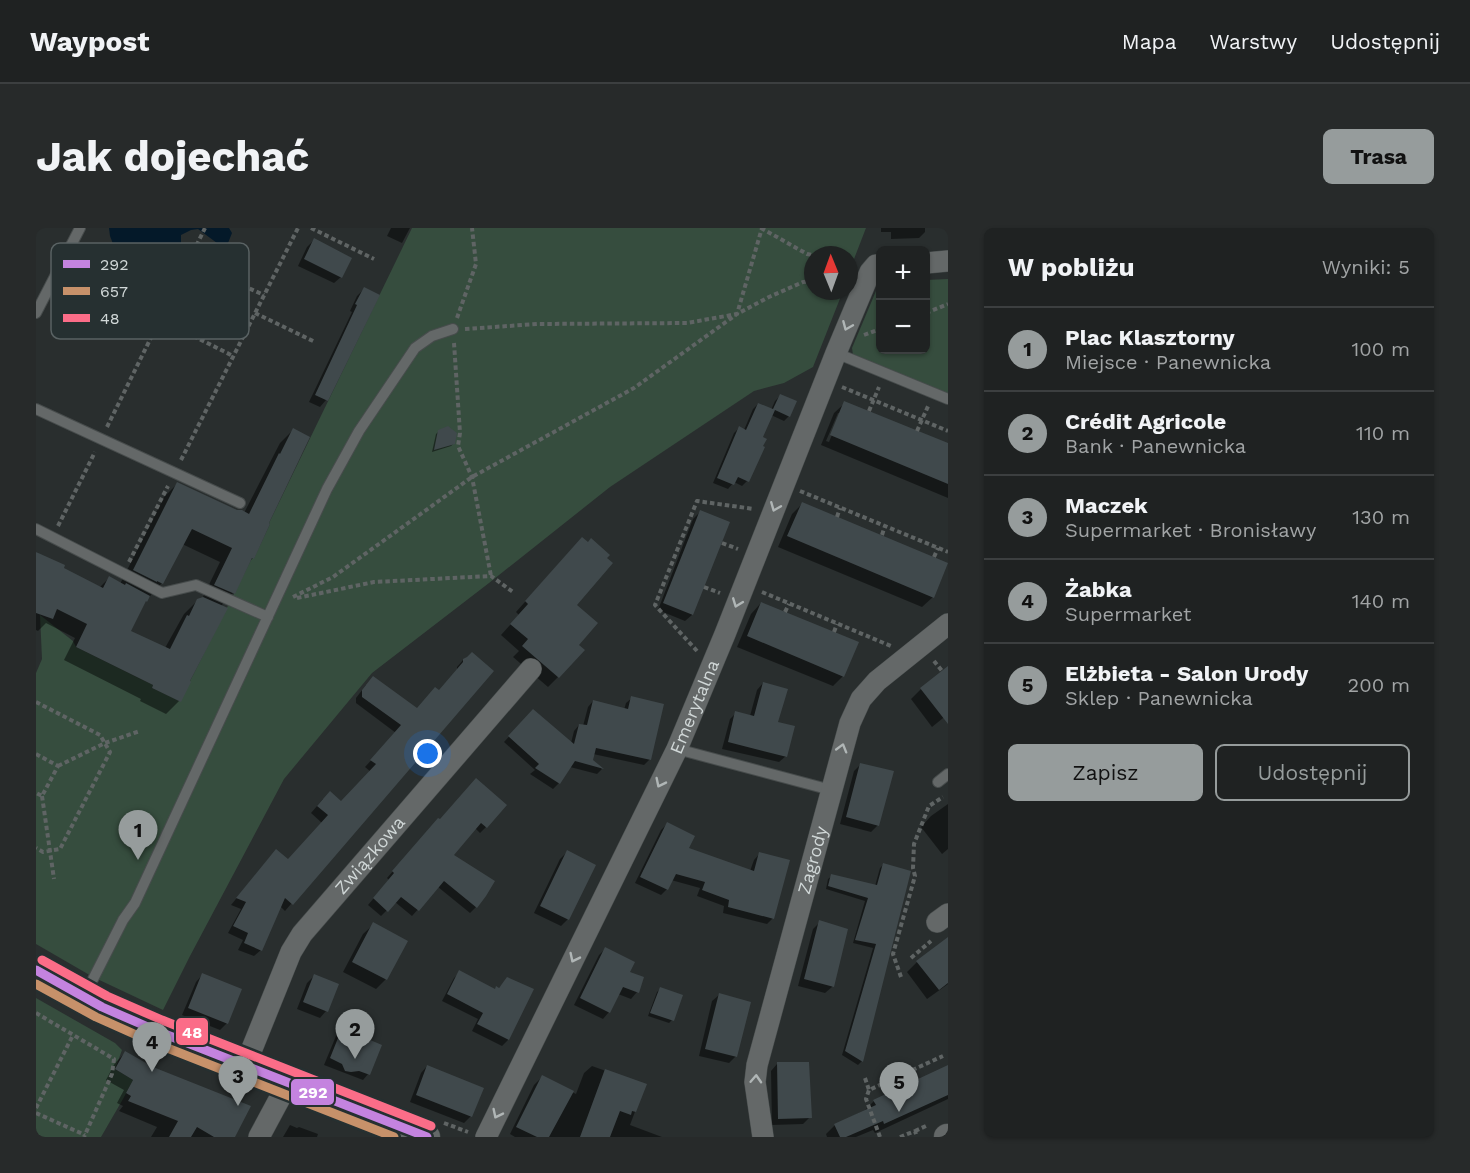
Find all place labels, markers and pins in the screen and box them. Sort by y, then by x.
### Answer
pin: 1 [118,810,158,860]
pin: 2 [336,1010,374,1059]
pin: 4 [132,1022,172,1072]
pin: 3 [218,1056,258,1106]
pin: 5 [880,1062,918,1112]

